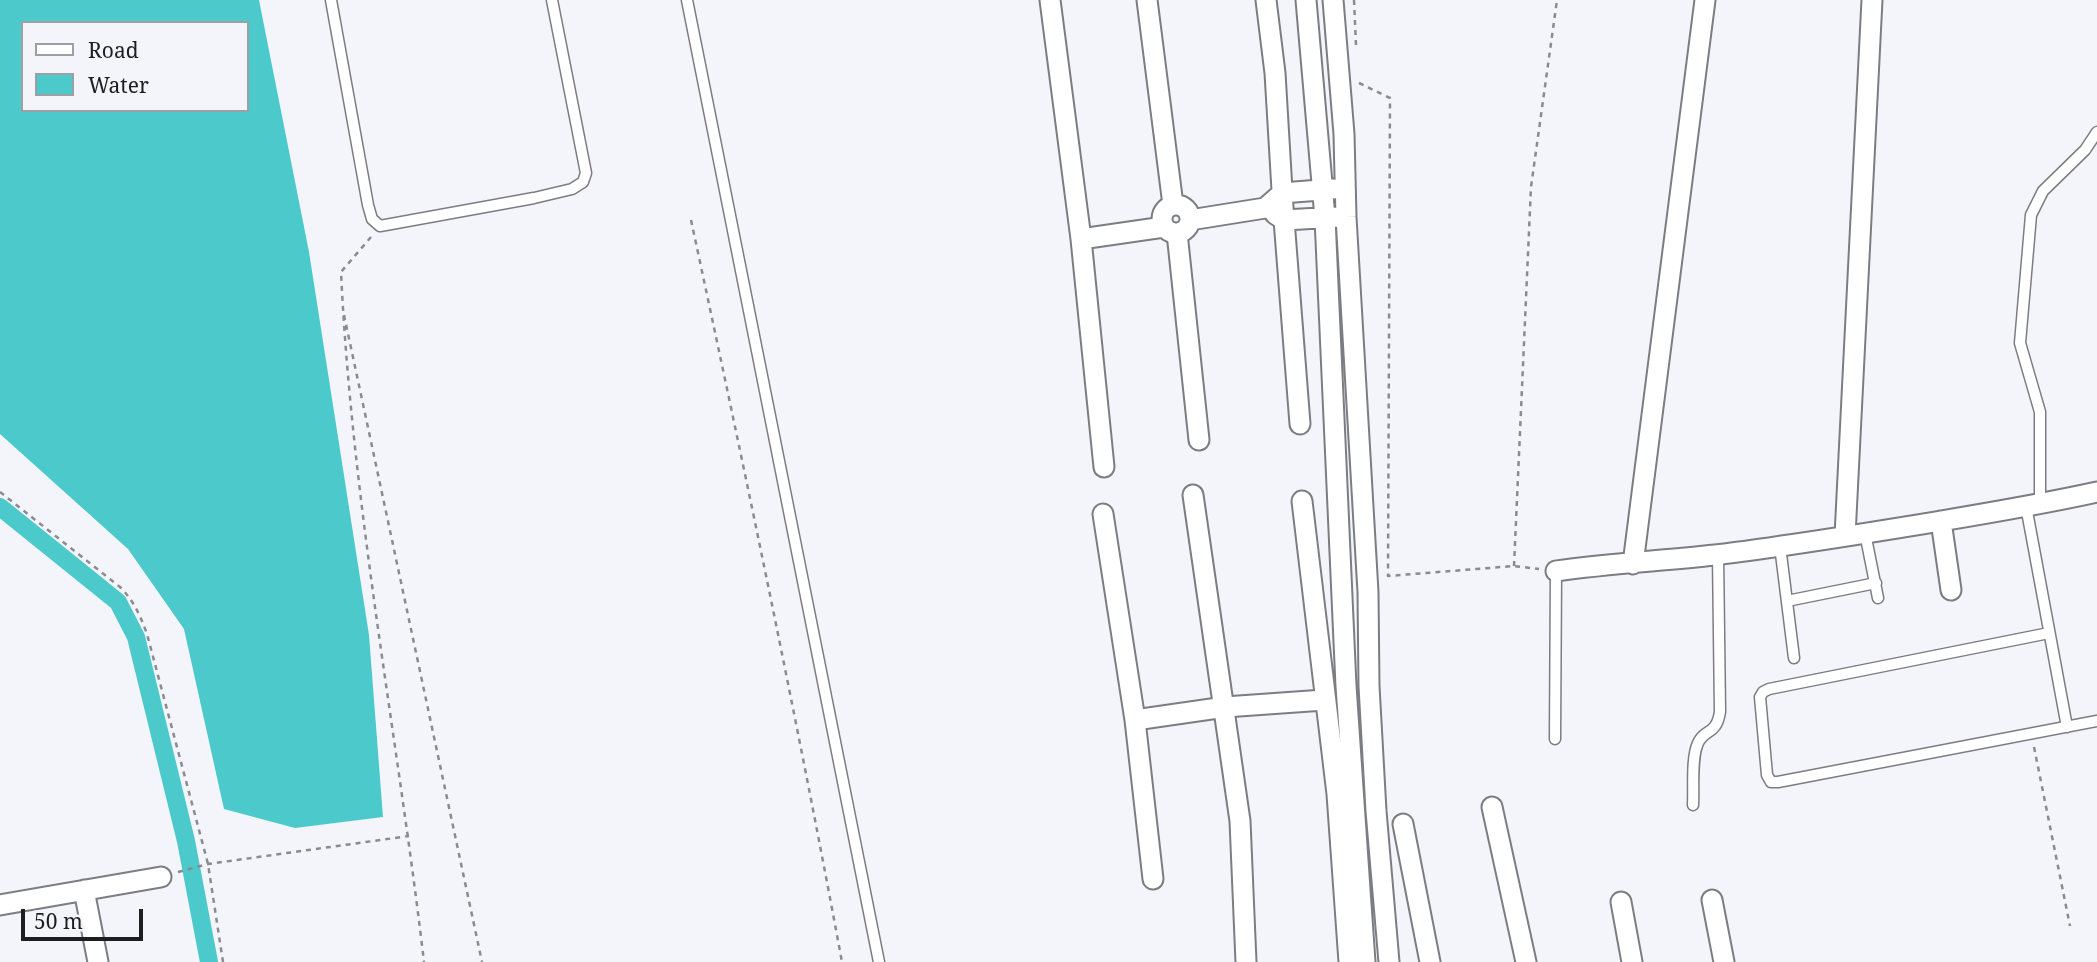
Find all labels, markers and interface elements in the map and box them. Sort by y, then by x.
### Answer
legend [21,21,248,112]
text: Road [88,36,139,64]
text: Water [88,71,149,99]
scale bar [24,895,147,939]
text: 50 m [34,907,83,935]

